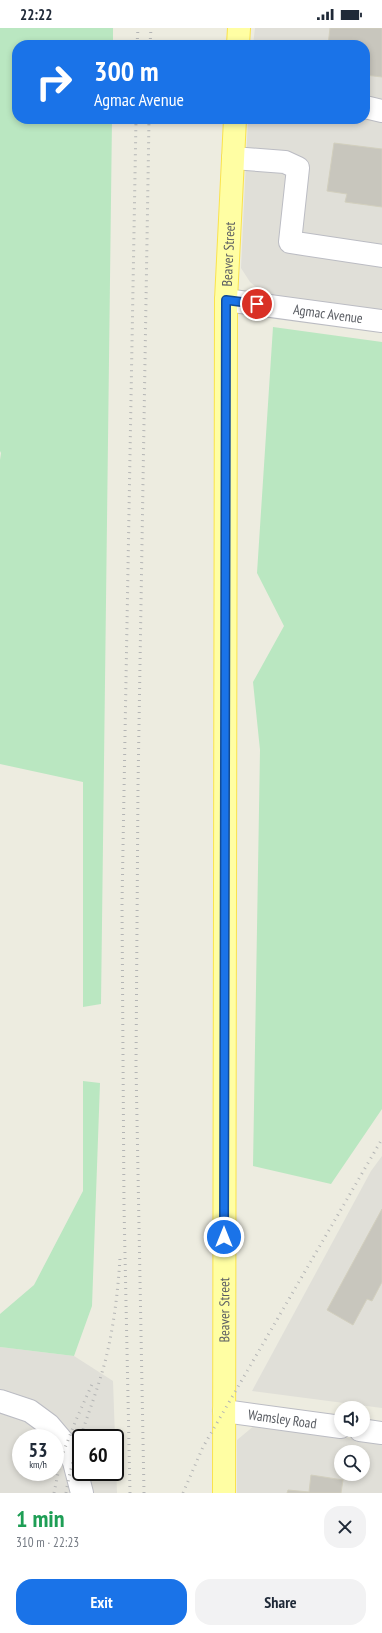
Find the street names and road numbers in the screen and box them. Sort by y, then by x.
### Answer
street label: Beaver Street [218,221,239,287]
street label: Agmac Avenue [292,300,364,327]
street label: Beaver Street [215,1277,233,1343]
street label: Wamsley Road [247,1405,318,1433]

